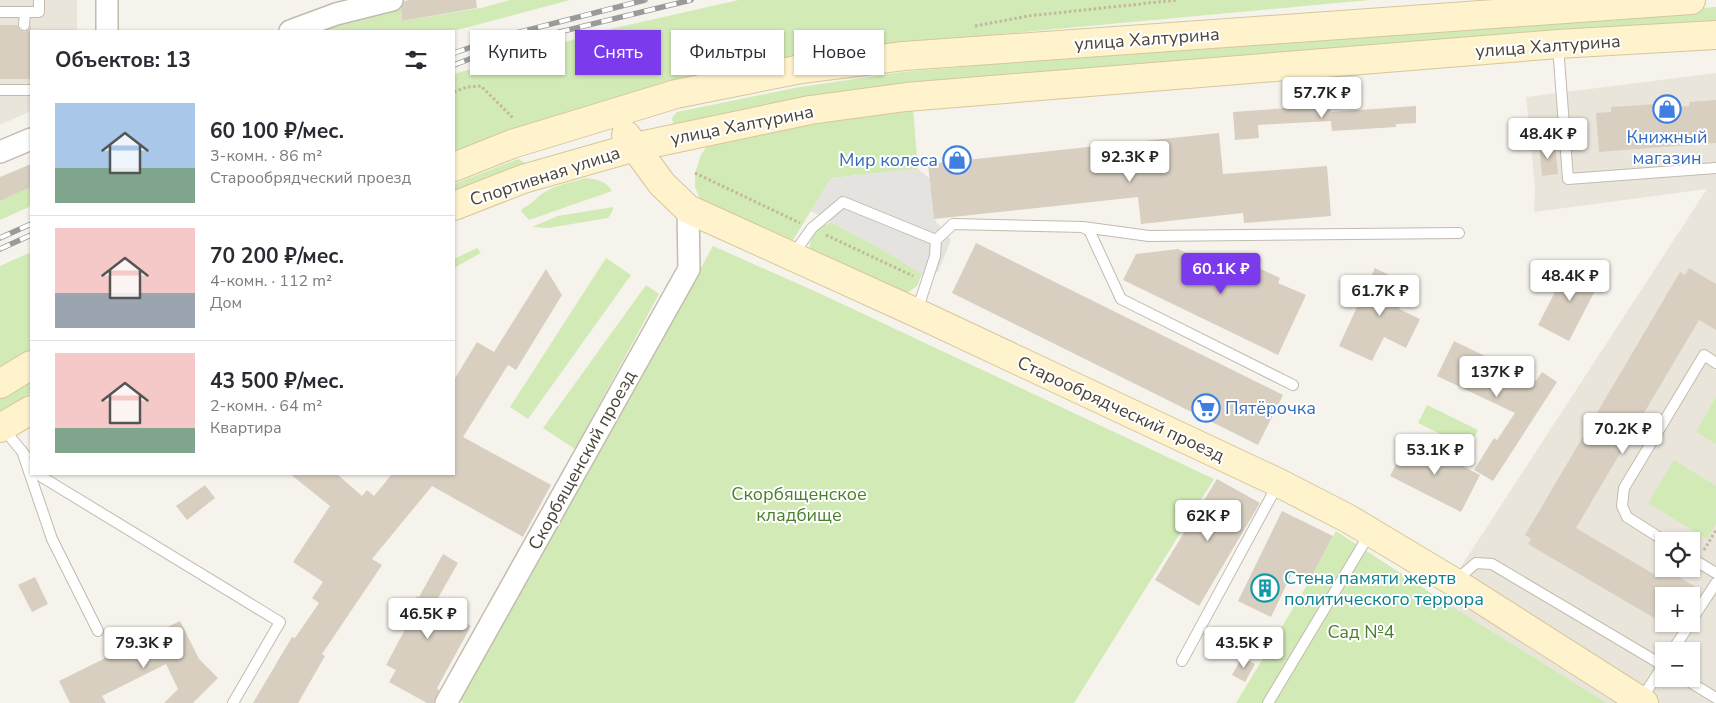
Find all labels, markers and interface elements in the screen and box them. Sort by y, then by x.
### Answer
street label: улица Халтурина [1074,22,1220,56]
street label: улица Халтурина [1475,29,1621,63]
chip: Купить [470,30,565,75]
chip: Снять [575,30,661,75]
chip: Фильтры [671,30,784,75]
chip: Новое [794,30,884,75]
text: Объектов: 13 [55,46,191,74]
icon: filters [402,46,430,74]
pin: 57.7K ₽ [1276,76,1368,119]
text: 57.7K ₽ [1293,82,1351,104]
shop icon: Книжный магазин [1652,94,1682,124]
street label: улица Халтурина [668,99,816,151]
text: 60 100 ₽/мес. [210,117,344,145]
pin: 48.4K ₽ [1502,118,1594,160]
icon: home [95,123,155,183]
text: 48.4K ₽ [1519,123,1577,145]
place label: Книжный магазин [1627,125,1707,170]
street label: Спортивная улица [467,140,623,212]
pin: 92.3K ₽ [1084,140,1176,183]
text: 3-комн. · 86 m² [210,145,322,167]
shop icon: Мир колеса [942,145,972,175]
text: 92.3K ₽ [1101,146,1159,168]
place label: Мир колеса [839,148,938,172]
text: Старообрядческий проезд [210,167,411,189]
text: 70 200 ₽/мес. [210,242,344,270]
icon: home [95,248,155,308]
pin: 60.1K ₽ [1175,252,1267,295]
text: 60.1K ₽ [1192,258,1250,280]
pin: 48.4K ₽ [1524,260,1616,302]
text: 48.4K ₽ [1541,265,1599,287]
text: 4-комн. · 112 m² [210,270,332,292]
pin: 61.7K ₽ [1334,274,1426,317]
text: 61.7K ₽ [1351,280,1409,302]
text: Дом [210,292,242,314]
street label: Старообрядческий проезд [1013,350,1229,468]
pin: 137K ₽ [1456,356,1538,398]
text: 137K ₽ [1470,361,1524,383]
street label: Скорбященский проезд [523,366,642,554]
text: 43 500 ₽/мес. [210,367,344,395]
icon: home [95,373,155,433]
supermarket icon: Пятёрочка [1191,393,1221,423]
text: 2-комн. · 64 m² [210,395,322,417]
place label: Пятёрочка [1225,396,1316,420]
pin: 70.2K ₽ [1577,412,1669,455]
text: Квартира [210,417,282,439]
text: 70.2K ₽ [1594,418,1652,440]
pin: 53.1K ₽ [1389,434,1481,476]
text: 53.1K ₽ [1406,439,1464,461]
park label: Скорбященское кладбище [731,482,867,527]
pin: 62K ₽ [1173,500,1243,542]
text: 62K ₽ [1186,505,1230,527]
map controls [1655,532,1700,687]
button: locate [1655,532,1700,577]
place label: Стена памяти жертв политического террора [1284,566,1484,611]
building icon: Стена памяти жертв политического террора [1250,573,1280,603]
button: + [1655,587,1700,632]
pin: 46.5K ₽ [382,598,474,640]
text: 46.5K ₽ [399,603,457,625]
park label: Сад №4 [1327,620,1395,644]
pin: 79.3K ₽ [98,626,190,669]
pin: 43.5K ₽ [1198,626,1290,669]
text: 79.3K ₽ [115,632,173,654]
text: 43.5K ₽ [1215,632,1273,654]
button: − [1655,642,1700,687]

